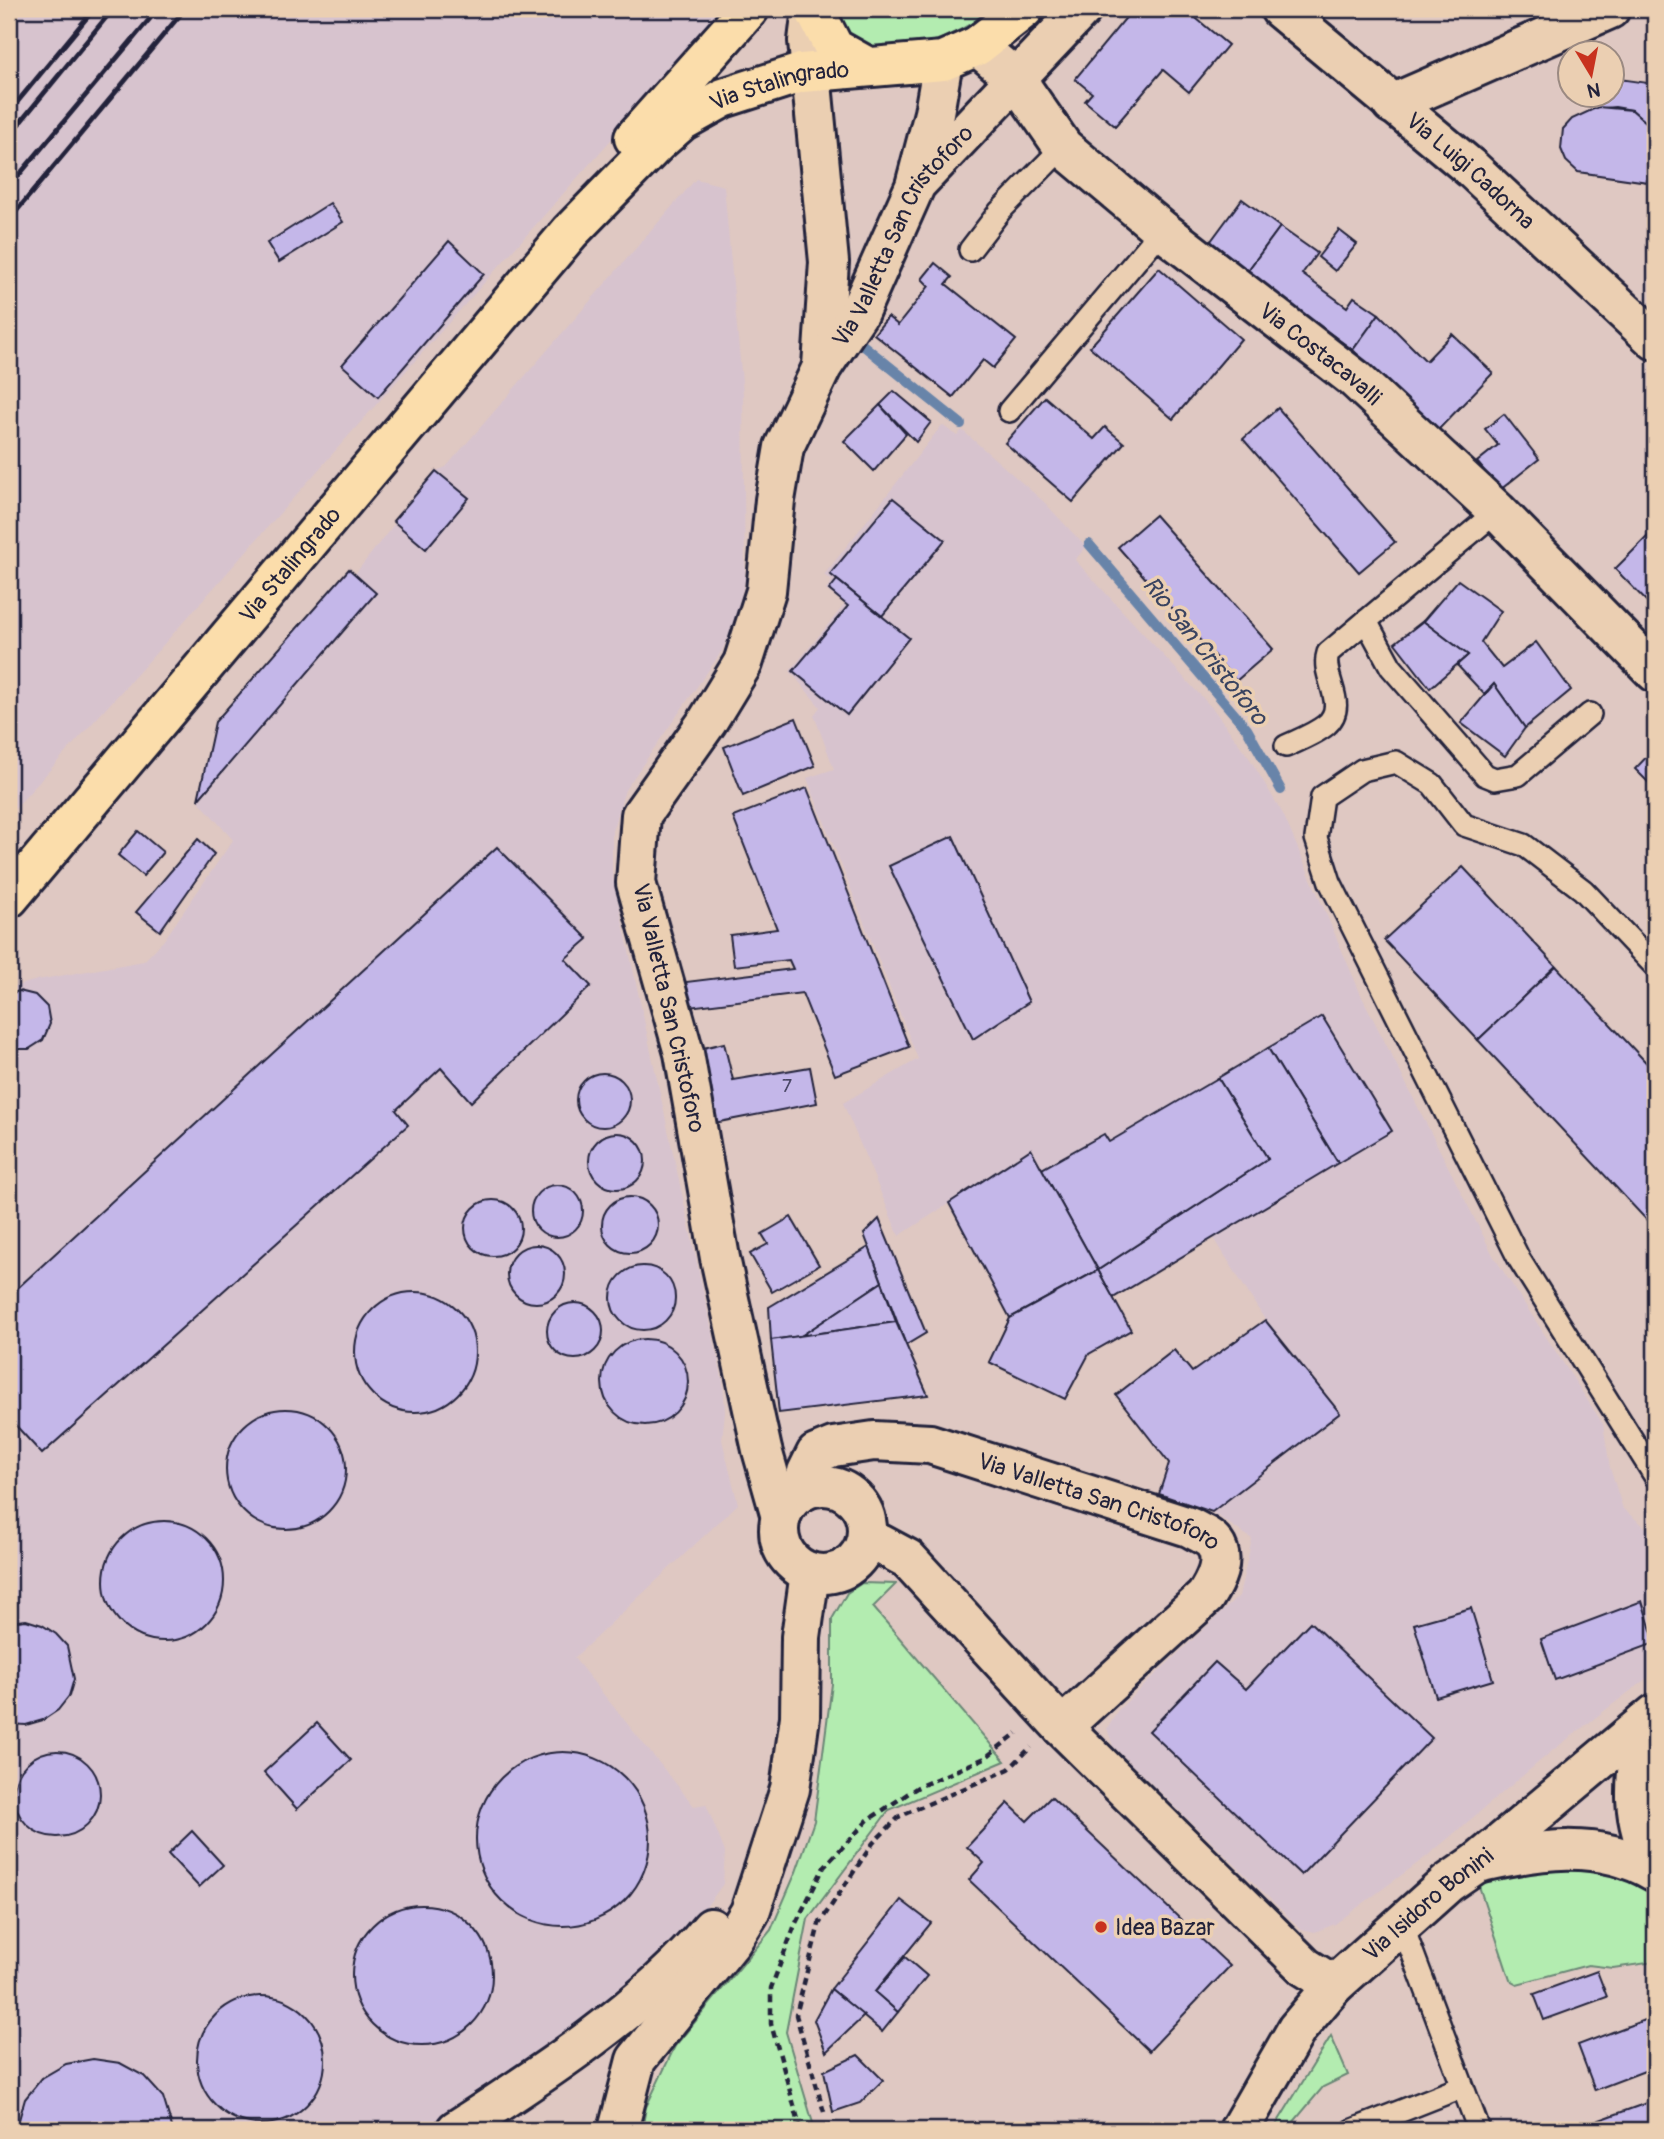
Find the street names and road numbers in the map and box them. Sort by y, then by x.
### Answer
street label: Via Stalingrado [704,55,850,117]
street label: Via Luigi Cadorna [1400,106,1541,235]
street label: Via Valletta San Cristoforo [826,119,979,352]
street label: Via Costacavalli [1253,296,1388,411]
street label: Via Stalingrado [233,500,347,629]
street label: Via Valletta San Cristoforo [626,881,712,1135]
street label: Via Valletta San Cristoforo [974,1446,1228,1556]
street label: Via Isidoro Bonini [1356,1841,1499,1967]

